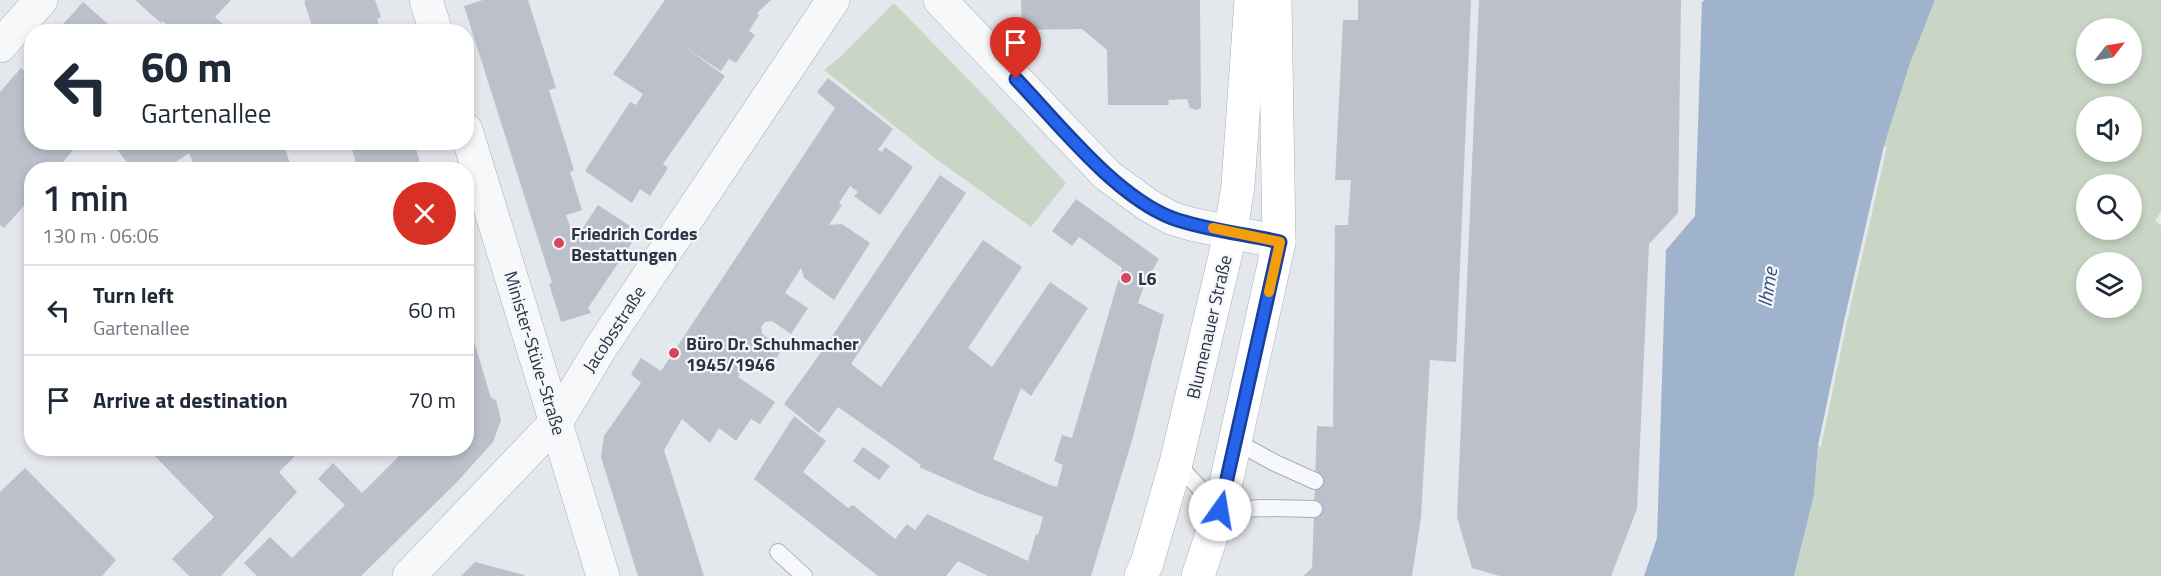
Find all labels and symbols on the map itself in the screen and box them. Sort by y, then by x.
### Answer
pin [990,17,1041,79]
north arrow [2076,18,2142,84]
place label: Friedrich Cordes Bestattungen [571,220,697,268]
marker: Friedrich Cordes Bestattungen [552,236,566,250]
street label: Blumenauer Straße [1179,252,1239,402]
water label: Ihme [1749,263,1786,309]
place label: L6 [1138,265,1157,292]
street label: Minister-Stüve-Straße [497,268,573,438]
marker: L6 [1119,271,1133,285]
street label: Jacobsstraße [576,280,652,378]
place label: Büro Dr. Schuhmacher 1945/1946 [686,330,859,378]
marker: Büro Dr. Schuhmacher 1945/1946 [667,346,681,360]
position arrow [1188,478,1252,542]

